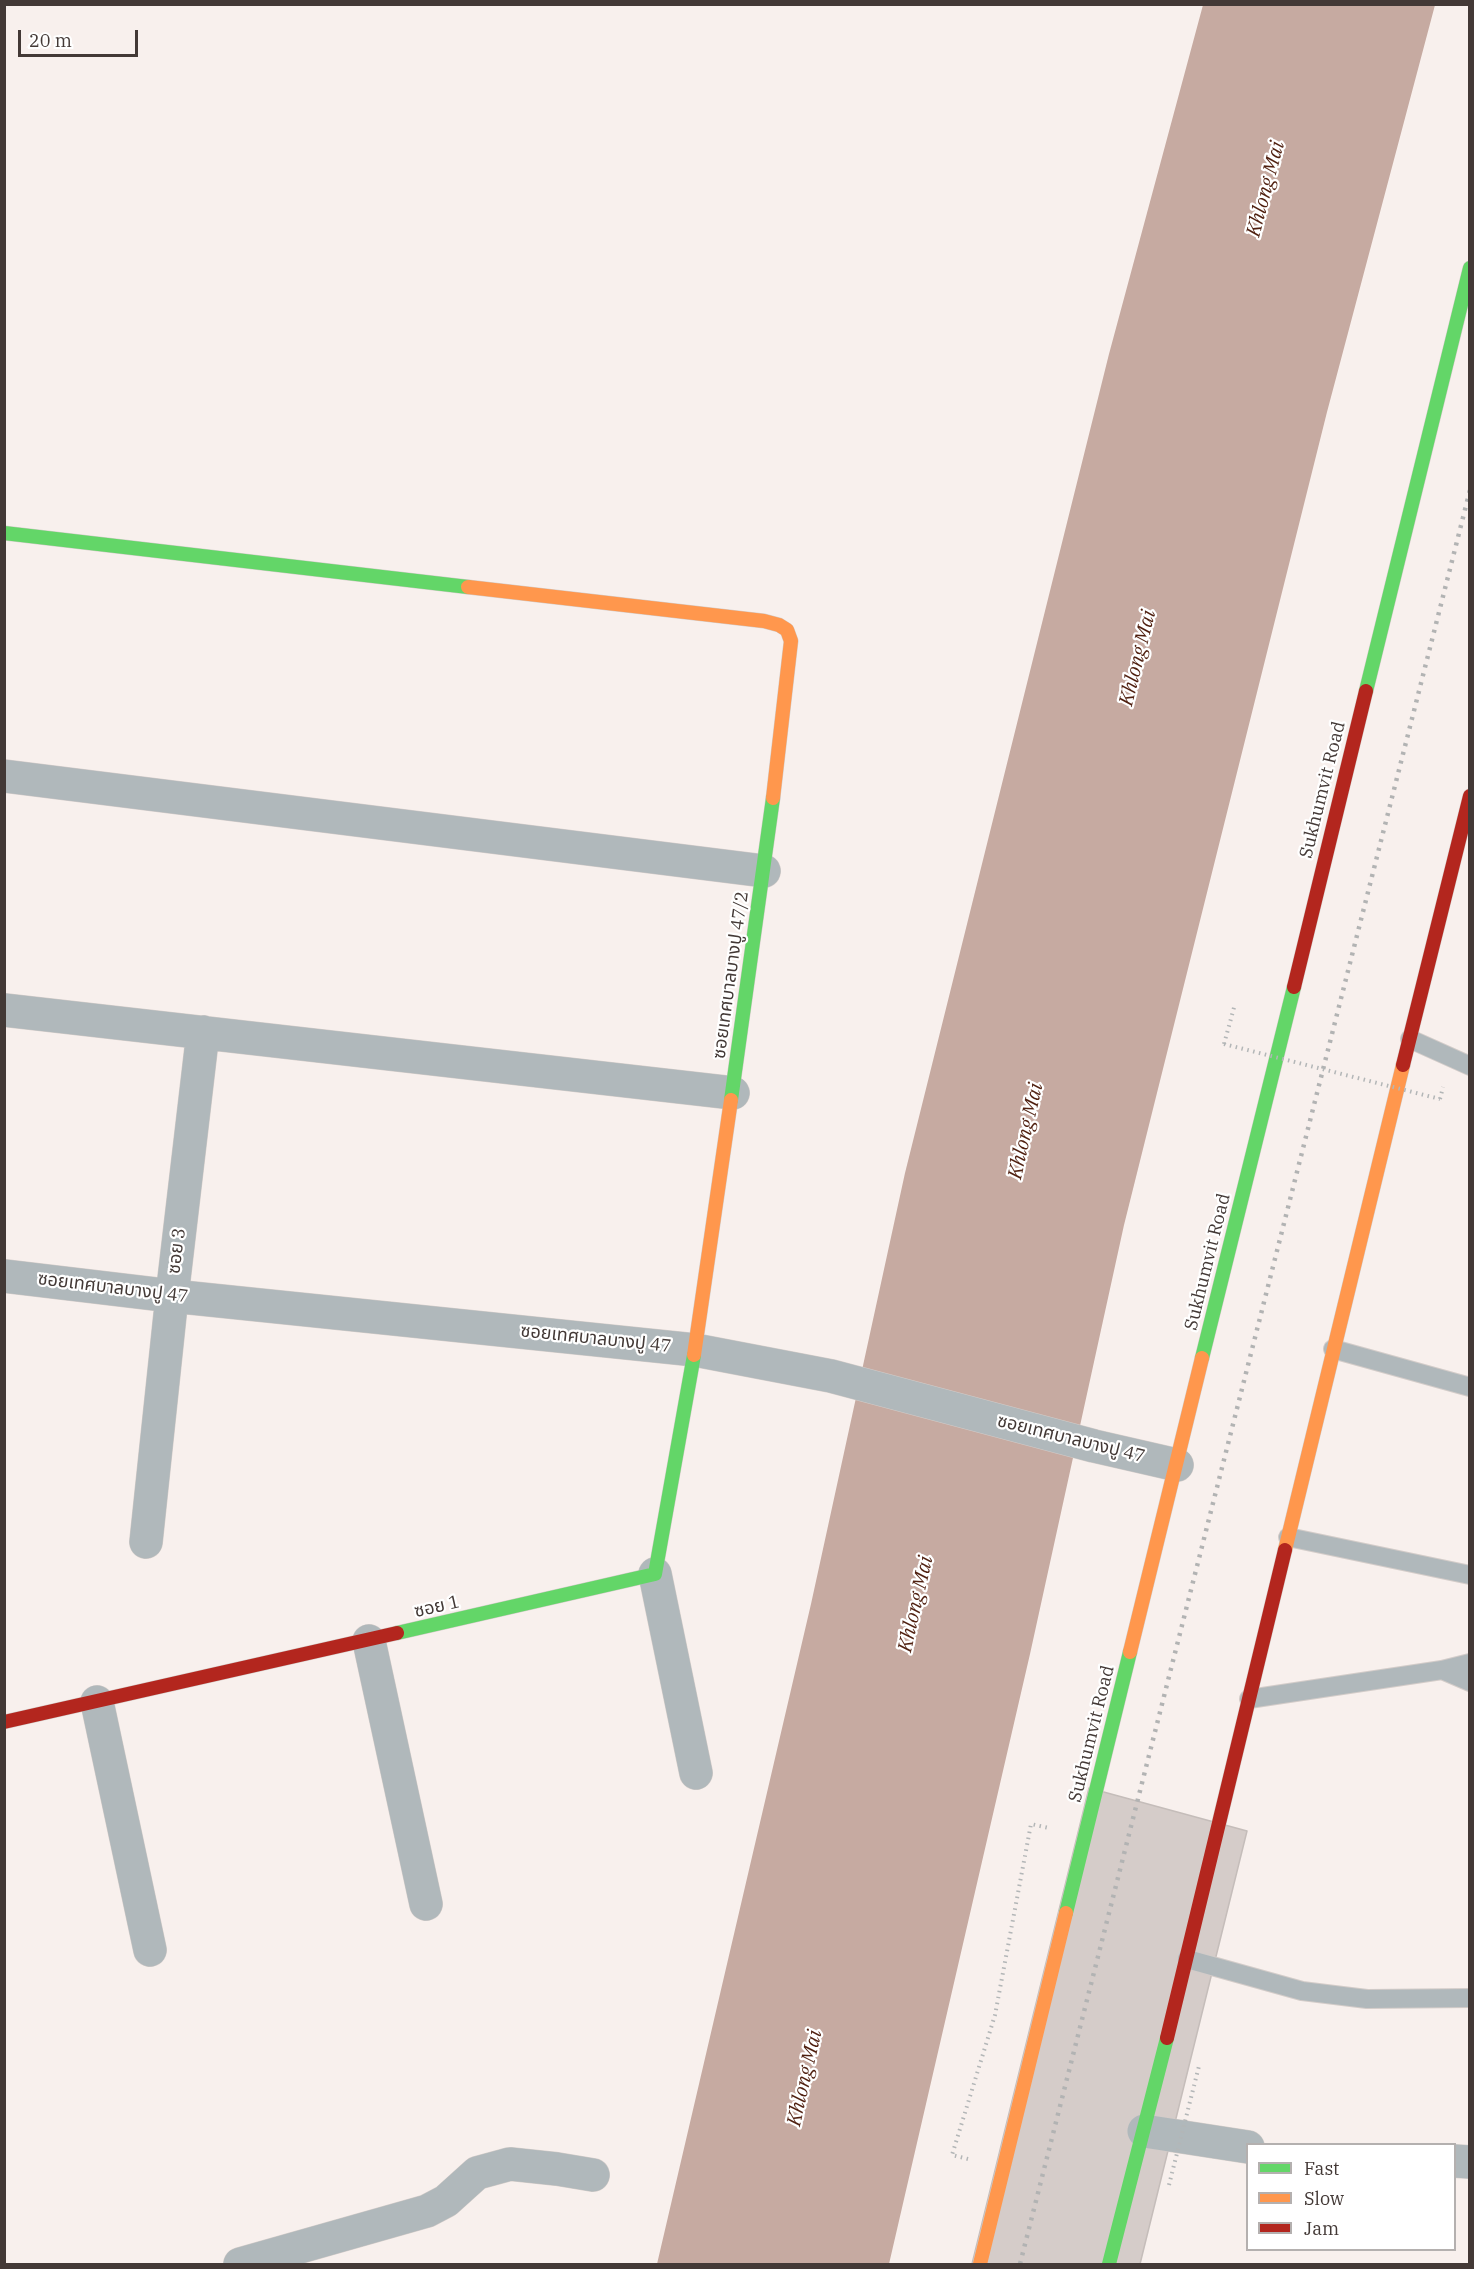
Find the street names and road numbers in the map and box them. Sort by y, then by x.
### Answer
street label: Sukhumvit Road [1296,719,1350,861]
street label: ซอยเทศบาลบางปู 47/2 [709,890,753,1060]
street label: Sukhumvit Road [1181,1191,1235,1333]
street label: ซอย 3 [163,1227,191,1275]
street label: ซอยเทศบาลบางปู 47 [36,1268,190,1308]
street label: ซอยเทศบาลบางปู 47 [519,1320,673,1358]
street label: ซอยเทศบาลบางปู 47 [995,1410,1147,1468]
street label: ซอย 1 [412,1591,462,1623]
street label: Sukhumvit Road [1065,1663,1119,1805]

